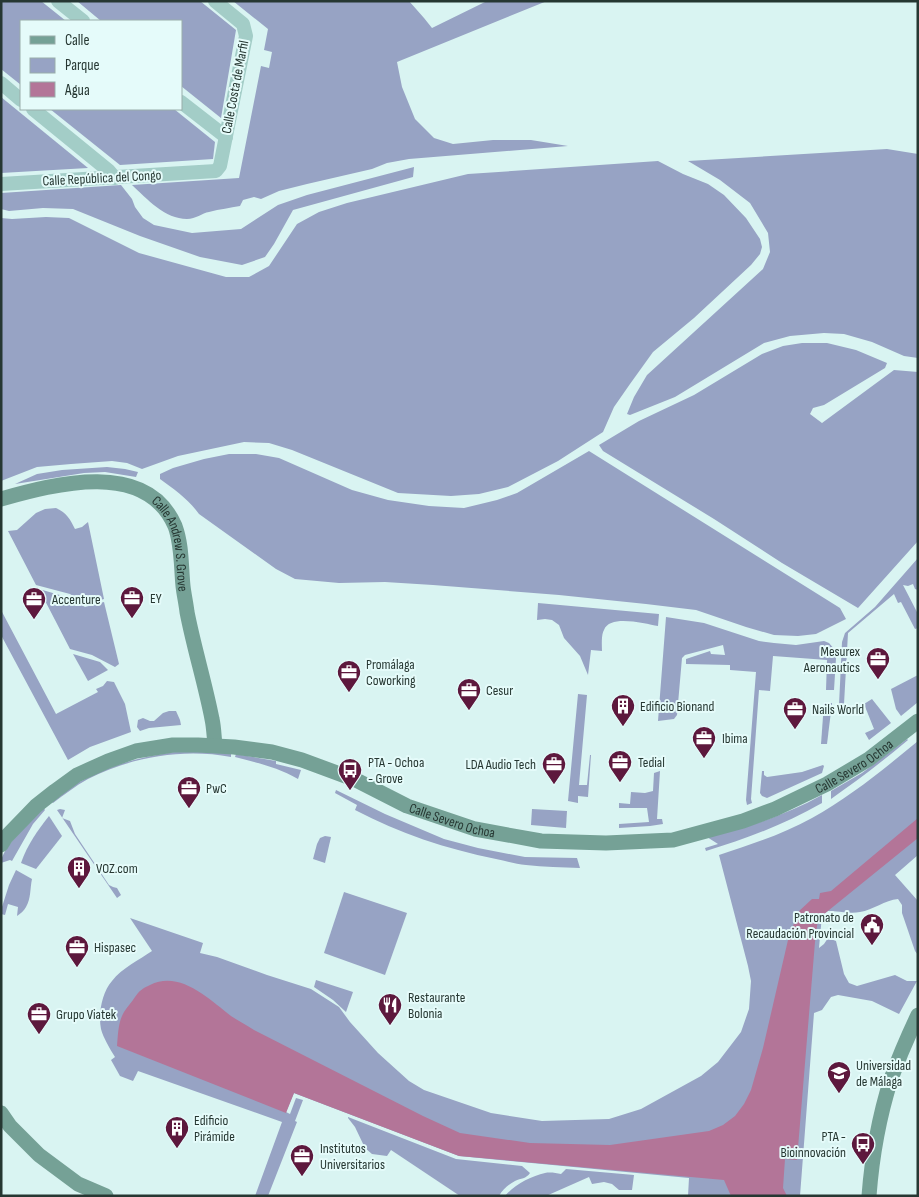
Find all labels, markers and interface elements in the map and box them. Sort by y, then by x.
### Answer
legend [20,20,182,110]
text: Calle [65,31,89,50]
street label: Calle Costa de Marfil [218,39,252,135]
text: Parque [65,56,100,75]
text: Agua [64,81,90,100]
street label: Calle República del Congo [42,166,162,190]
street label: Calle Andrew S. Grove [149,492,192,593]
office icon: EY [119,585,145,619]
office icon: Accenture [21,586,47,620]
place label: EY [150,590,162,607]
place label: Accenture [51,591,101,608]
place label: Mesurex Aeronautics [803,643,861,676]
office icon: Mesurex Aeronautics [865,646,891,680]
place label: Promálaga Coworking [366,656,416,689]
office icon: Promálaga Coworking [336,659,362,693]
office icon: Cesur [456,677,482,711]
place label: Cesur [486,682,513,699]
building icon: Edificio Bionand [610,693,636,727]
office icon: Nails World [782,696,808,730]
place label: Edificio Bionand [640,698,715,715]
place label: Nails World [812,701,864,718]
office icon: Ibima [691,725,717,759]
place label: Ibima [722,730,748,747]
street label: Calle Severo Ochoa [812,735,896,797]
office icon: Tedial [607,749,633,783]
office icon: LDA Audio Tech [541,751,567,785]
place label: PTA - Ochoa - Grove [368,754,424,787]
place label: Tedial [638,754,665,771]
place label: LDA Audio Tech [466,756,536,773]
bus stop icon: PTA - Ochoa - Grove [337,757,363,791]
office icon: PwC [176,775,202,809]
place label: PwC [206,780,227,797]
street label: Calle Severo Ochoa [407,799,496,841]
building icon: VOZ.com [66,855,92,889]
place label: VOZ.com [96,860,138,877]
place label: Patronato de Recaudación Provincial [746,909,854,942]
public building icon: Patronato de Recaudación Provincial [859,912,885,946]
office icon: Hispasec [64,934,90,968]
place label: Hispasec [94,939,136,956]
place label: Restaurante Bolonia [408,989,465,1022]
restaurant icon: Restaurante Bolonia [377,992,403,1026]
office icon: Grupo Viatek [26,1001,52,1035]
place label: Grupo Viatek [56,1006,117,1023]
place label: Universidad de Málaga [856,1057,911,1090]
school or university icon: Universidad de Málaga [826,1060,852,1094]
place label: Edificio Pirámide [194,1112,235,1145]
building icon: Edificio Pirámide [164,1115,190,1149]
place label: PTA - Bioinnovación [780,1128,846,1161]
bus stop icon: PTA - Bioinnovación [850,1131,876,1165]
place label: Institutos Universitarios [320,1140,385,1173]
office icon: Institutos Universitarios [289,1143,315,1177]

